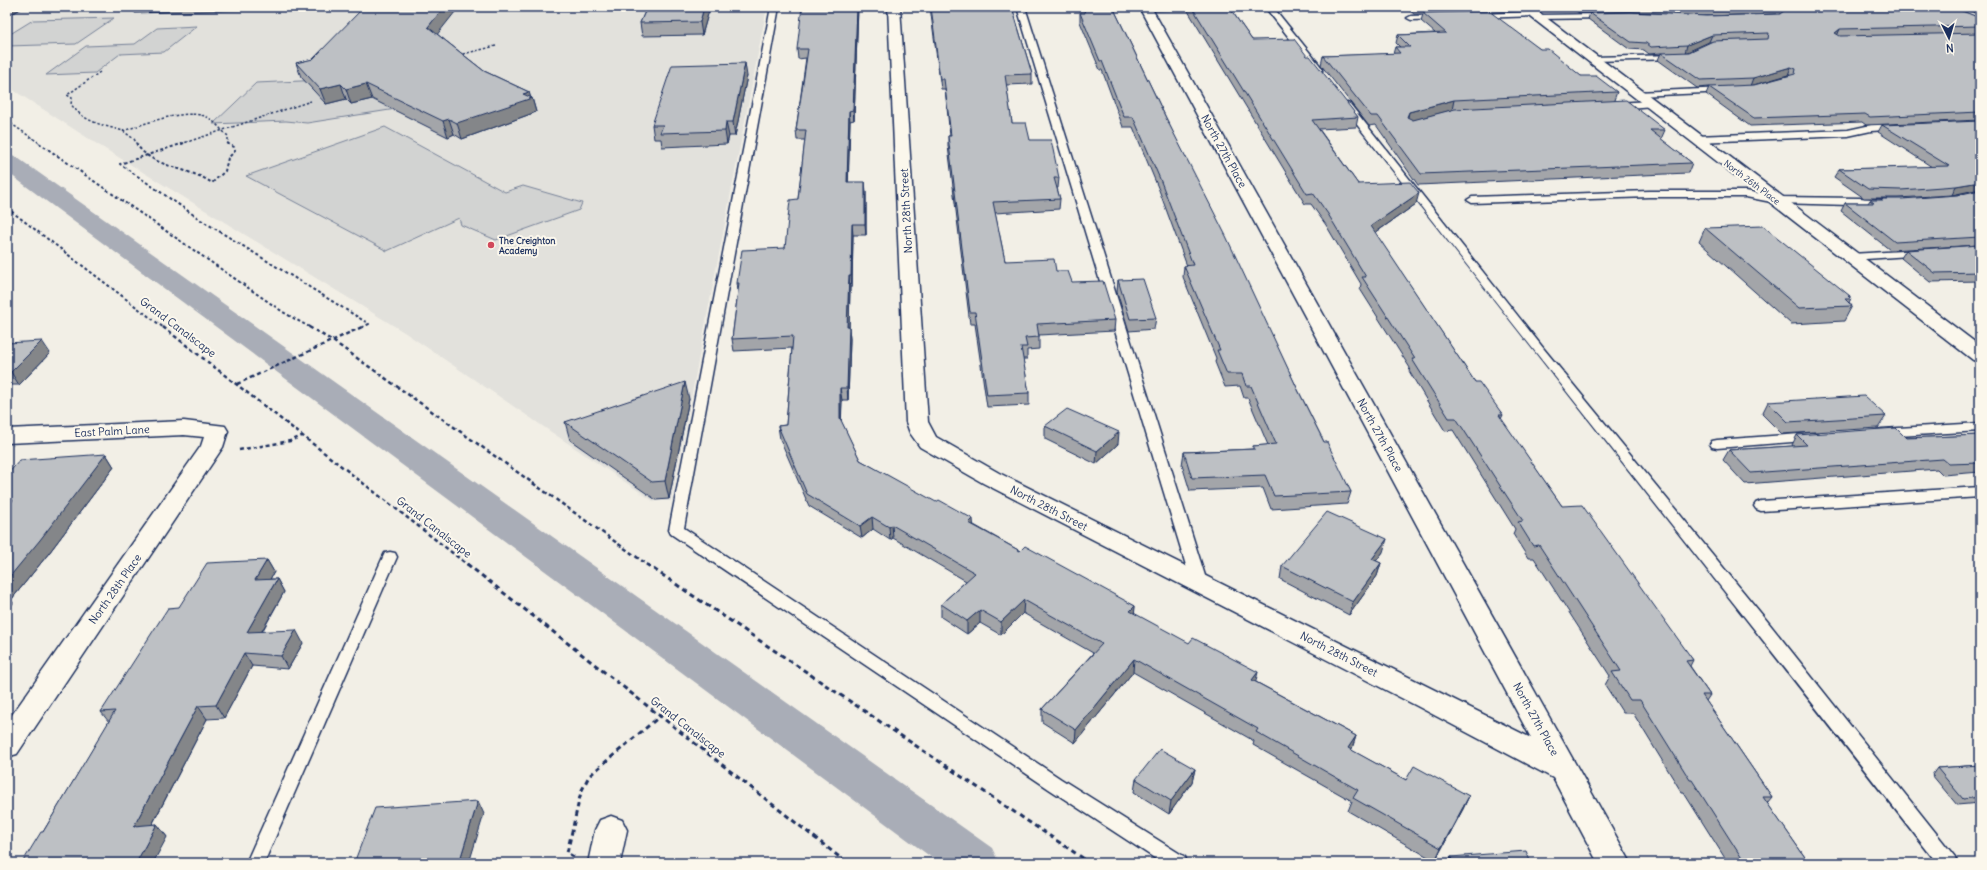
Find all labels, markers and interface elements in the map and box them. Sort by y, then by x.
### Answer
north arrow [1929,18,1969,58]
text: N [1945,41,1954,55]
street label: North 27th Place [1198,112,1250,190]
street label: North 26th Place [1722,157,1782,207]
street label: North 28th Street [897,168,915,254]
place label: The Creighton Academy [499,235,556,257]
marker: The Creighton Academy [486,240,496,250]
street label: Grand Canalscape [137,294,219,360]
street label: North 27th Place [1354,396,1406,474]
street label: East Palm Lane [74,422,150,440]
street label: North 28th Street [1008,482,1090,534]
street label: Grand Canalscape [394,493,474,561]
street label: North 28th Place [86,551,144,627]
street label: North 28th Street [1298,628,1380,680]
street label: North 27th Place [1510,680,1562,758]
street label: Grand Canalscape [648,693,728,761]

